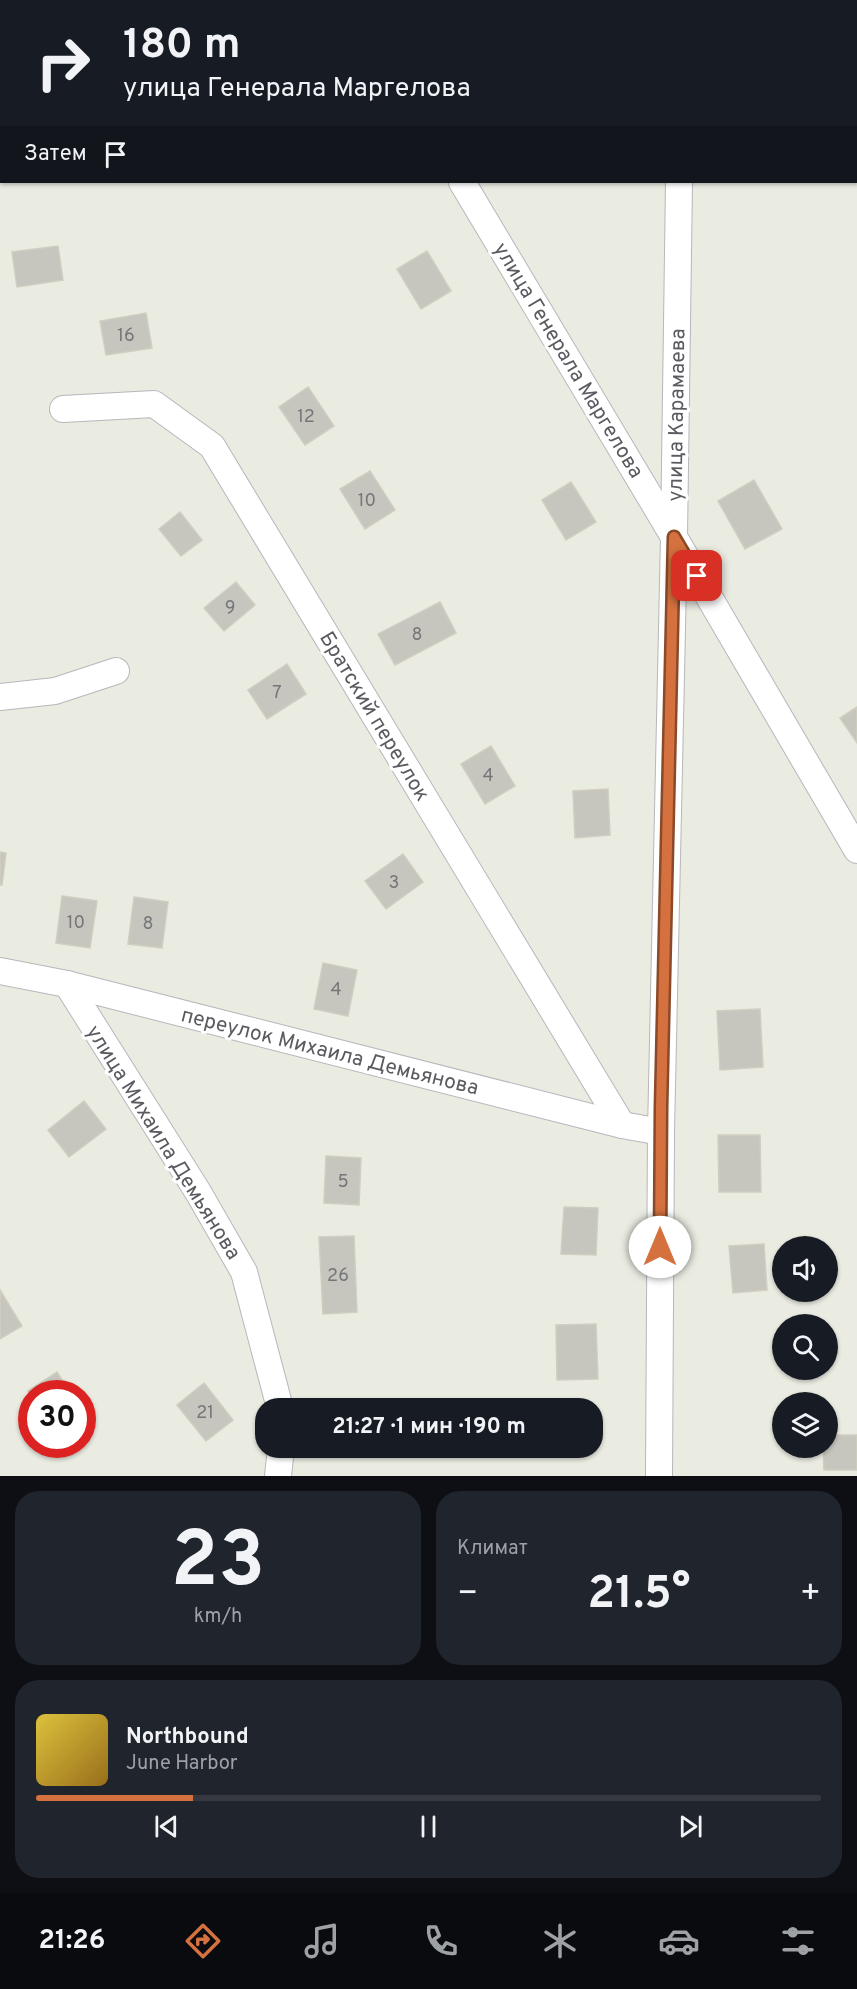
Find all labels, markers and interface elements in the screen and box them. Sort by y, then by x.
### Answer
text: 180 m [123,20,240,73]
icon: right [24,24,102,102]
text: улица Генерала Маргелова [123,72,471,106]
icon: arrive [99,138,132,171]
text: Затем [24,141,87,168]
street label: улица Генерала Маргелова [487,238,649,484]
house number: 16 [117,325,135,348]
street label: улица Карамаева [662,328,693,502]
house number: 12 [297,406,315,429]
house number: 10 [358,490,376,513]
pin [671,550,722,601]
icon: arrive [680,559,713,592]
house number: 9 [225,597,235,620]
house number: 8 [412,624,423,647]
street label: Братский переулок [312,627,435,807]
house number: 7 [272,682,282,705]
house number: 4 [482,765,494,788]
house number: 3 [389,872,399,895]
house number: 10 [67,912,85,935]
house number: 8 [143,913,154,936]
house number: 4 [330,979,342,1002]
street label: переулок Михаила Демьянова [178,1002,481,1103]
street label: улица Михаила Демьянова [79,1020,246,1265]
house number: 5 [337,1171,349,1194]
position arrow [628,1215,692,1279]
map controls [772,1236,838,1458]
button: sound [772,1236,838,1302]
house number: 26 [327,1265,349,1288]
button: search [772,1314,838,1380]
speed limit sign: 30 [18,1380,96,1458]
button: layers [772,1392,838,1458]
house number: 21 [196,1402,214,1425]
text: 21:27 · 1 мин · 190 m [332,1414,526,1441]
text: 23 [171,1515,265,1614]
text: Климат [457,1536,528,1562]
text: 21.5° [588,1567,690,1624]
text: − [457,1574,478,1616]
text: + [800,1574,821,1616]
text: km/h [194,1604,242,1630]
text: Northbound [126,1724,249,1751]
text: June Harbor [126,1751,238,1777]
icon: previous [150,1810,183,1843]
icon: pause [412,1810,445,1843]
icon: next [674,1810,707,1843]
icon: directions [182,1920,224,1962]
icon: music [301,1920,343,1962]
icon: phone [420,1920,462,1962]
icon: climate [539,1920,581,1962]
icon: car [658,1920,700,1962]
icon: filters [777,1920,819,1962]
text: 21:26 [38,1924,105,1958]

